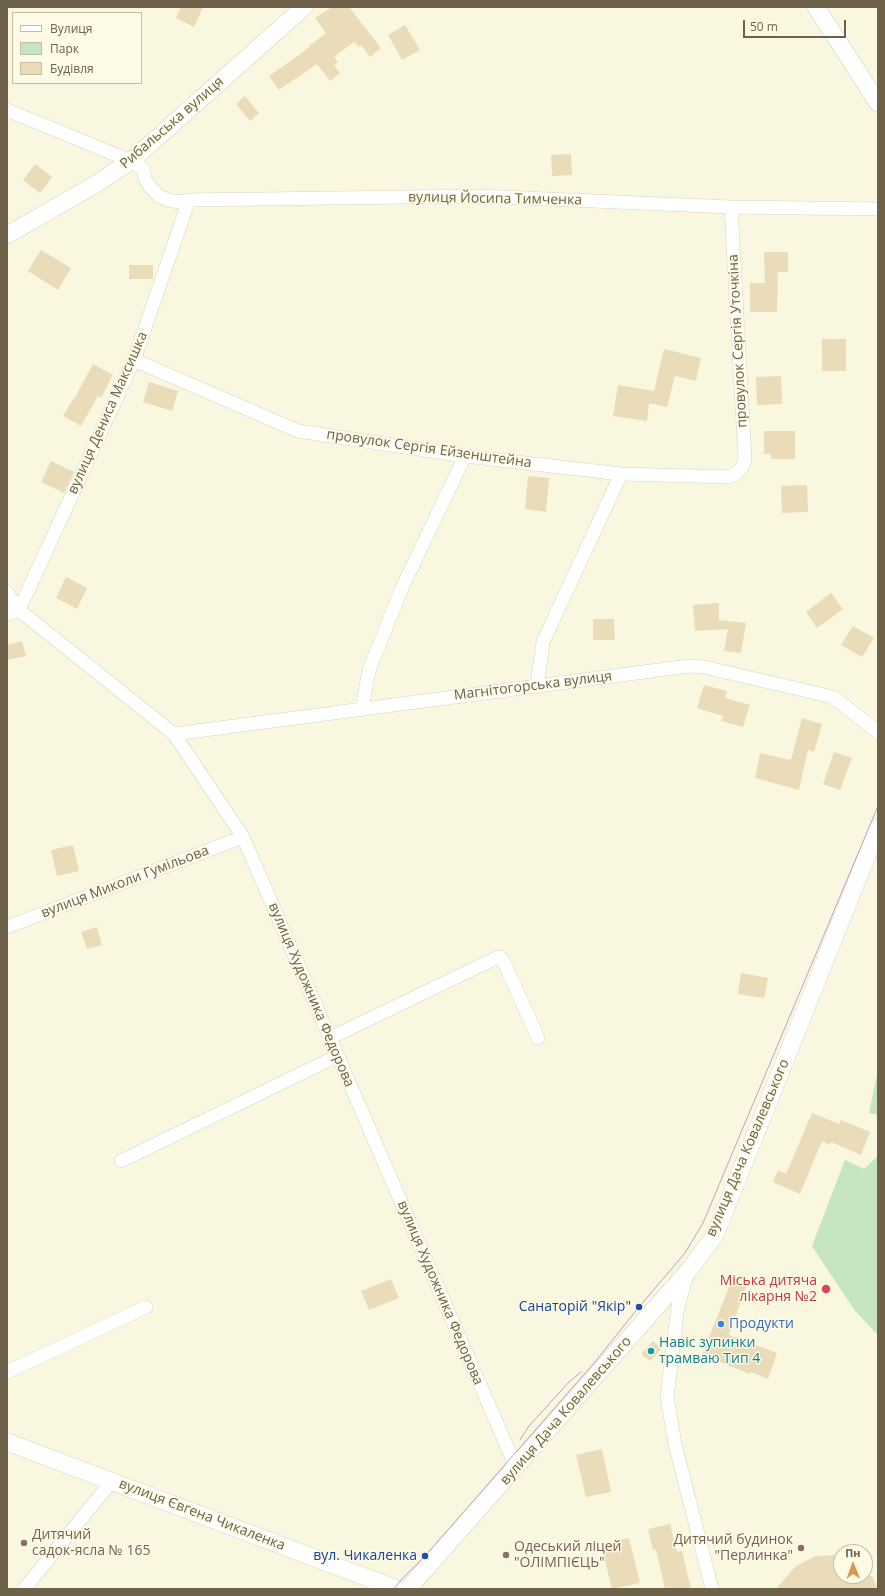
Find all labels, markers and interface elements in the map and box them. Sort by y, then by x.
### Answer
legend [12,12,142,84]
scale bar [745,12,848,38]
text: 50 m [750,18,778,35]
text: Вулиця [50,20,92,37]
text: Парк [50,40,79,57]
text: Будівля [50,60,94,77]
street label: Рибальська вулиця [117,73,227,173]
street label: вулиця Йосипа Тимченка [408,189,582,209]
street label: провулок Сергія Уточкіна [725,254,751,428]
street label: вулиця Дениса Максишка [65,329,151,497]
street label: провулок Сергія Ейзенштейна [325,426,533,472]
street label: Магнітогорська вулиця [453,668,613,704]
street label: вулиця Миколи Гумільова [39,842,211,922]
street label: вулиця Художника Федорова [264,900,358,1090]
street label: вулиця Дача Ковалевського [703,1057,793,1239]
street label: вулиця Художника Федорова [393,1198,487,1388]
place label: Міська дитяча лікарня №2 [720,1273,817,1306]
marker: Міська дитяча лікарня №2 [820,1283,832,1295]
place label: Санаторій "Якір" [519,1299,631,1315]
marker: Санаторій "Якір" [634,1302,644,1312]
place label: Продукти [729,1316,794,1332]
marker: Продукти [716,1319,726,1329]
street label: вулиця Дача Ковалевського [497,1333,635,1489]
place label: Навіс зупинки трамваю Тип 4 [659,1335,760,1368]
marker: Навіс зупинки трамваю Тип 4 [646,1346,656,1356]
street label: вулиця Євгена Чикаленка [117,1476,287,1554]
place label: Дитячий садок-ясла № 165 [32,1527,150,1560]
place label: Дитячий будинок "Перлинка" [673,1532,793,1564]
marker: Дитячий садок-ясла № 165 [19,1538,29,1548]
place label: Одеський ліцей "ОЛІМПІЄЦЬ" [514,1539,622,1572]
marker: Дитячий будинок "Перлинка" [796,1543,806,1553]
north arrow [833,1544,873,1584]
text: Пн [845,1545,861,1560]
place label: вул. Чикаленка [313,1548,417,1564]
marker: Одеський ліцей "ОЛІМПІЄЦЬ" [501,1550,511,1560]
marker: вул. Чикаленка [420,1551,430,1561]

